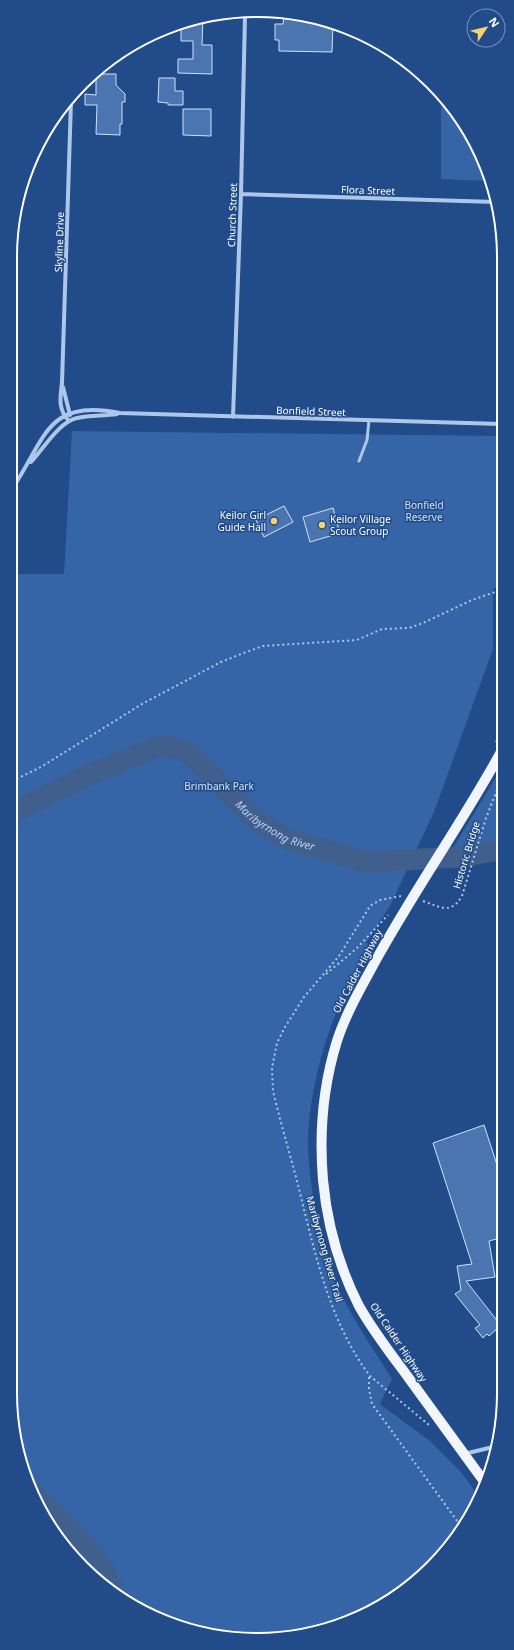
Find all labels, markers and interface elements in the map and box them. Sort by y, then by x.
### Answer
north arrow [466,8,506,48]
text: N [486,14,503,30]
street label: Church Street [224,182,240,247]
street label: Flora Street [341,182,396,198]
street label: Skyline Drive [51,211,67,272]
street label: Bonfield Street [276,403,346,419]
park label: Bonfield Reserve [404,498,444,524]
place label: Keilor Girl Guide Hall [217,508,266,534]
place label: Keilor Village Scout Group [330,512,391,538]
marker: Keilor Girl Guide Hall [269,516,279,526]
marker: Keilor Village Scout Group [317,520,327,530]
park label: Brimbank Park [184,779,254,793]
water label: Maribyrnong River [232,797,317,854]
street label: Historic Bridge [449,819,483,890]
street label: Old Calder Highway [329,926,385,1015]
street label: Maribyrnong River Trail [303,1194,347,1304]
street label: Old Calder Highway [367,1300,431,1385]

